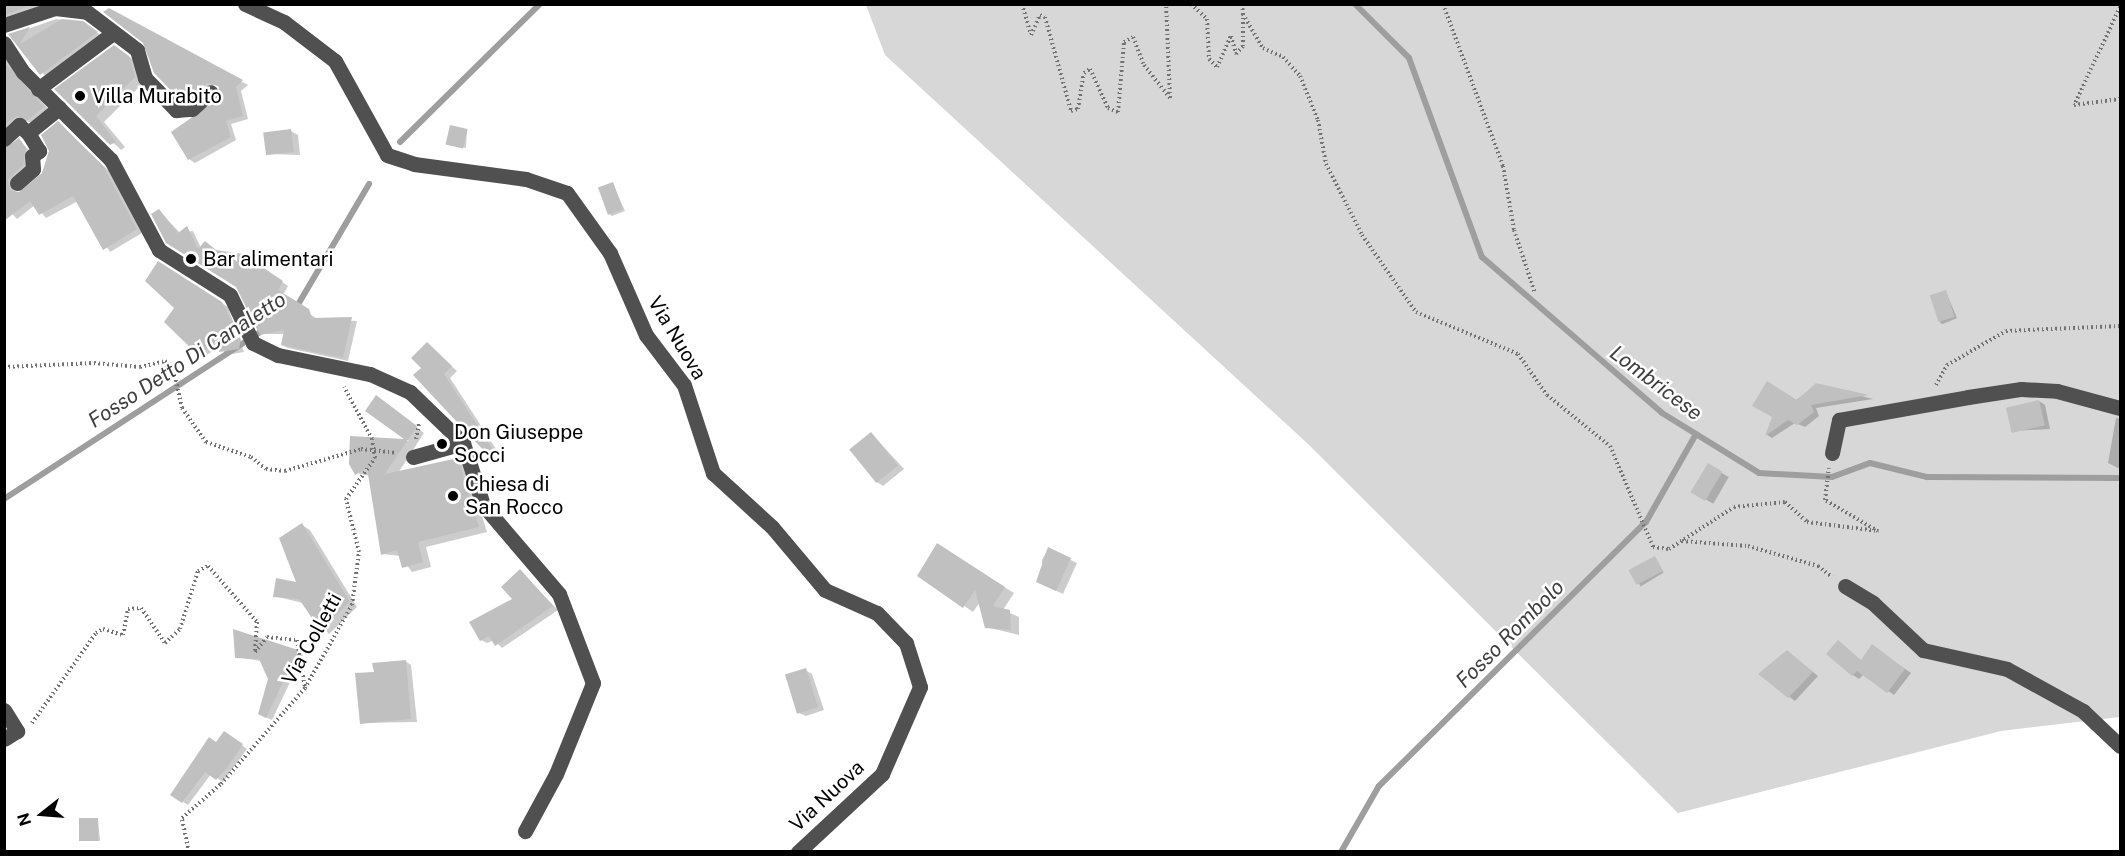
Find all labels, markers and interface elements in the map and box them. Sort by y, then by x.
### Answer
place label: Villa Murabito [92,84,222,108]
marker: Villa Murabito [73,89,87,103]
place label: Bar alimentari [203,247,334,271]
marker: Bar alimentari [184,252,198,266]
water label: Fosso Detto Di Canaletto [83,287,291,433]
street label: Via Nuova [643,292,711,384]
water label: Lombricese [1605,340,1707,426]
place label: Don Giuseppe Socci [454,420,583,467]
marker: Don Giuseppe Socci [435,437,449,451]
place label: Chiesa di San Rocco [465,472,563,519]
marker: Chiesa di San Rocco [446,489,460,503]
water label: Fosso Rombolo [1451,575,1569,693]
street label: Via Colletti [277,589,347,689]
street label: Via Nuova [785,756,869,836]
north arrow [12,784,72,844]
text: N [13,811,35,828]

